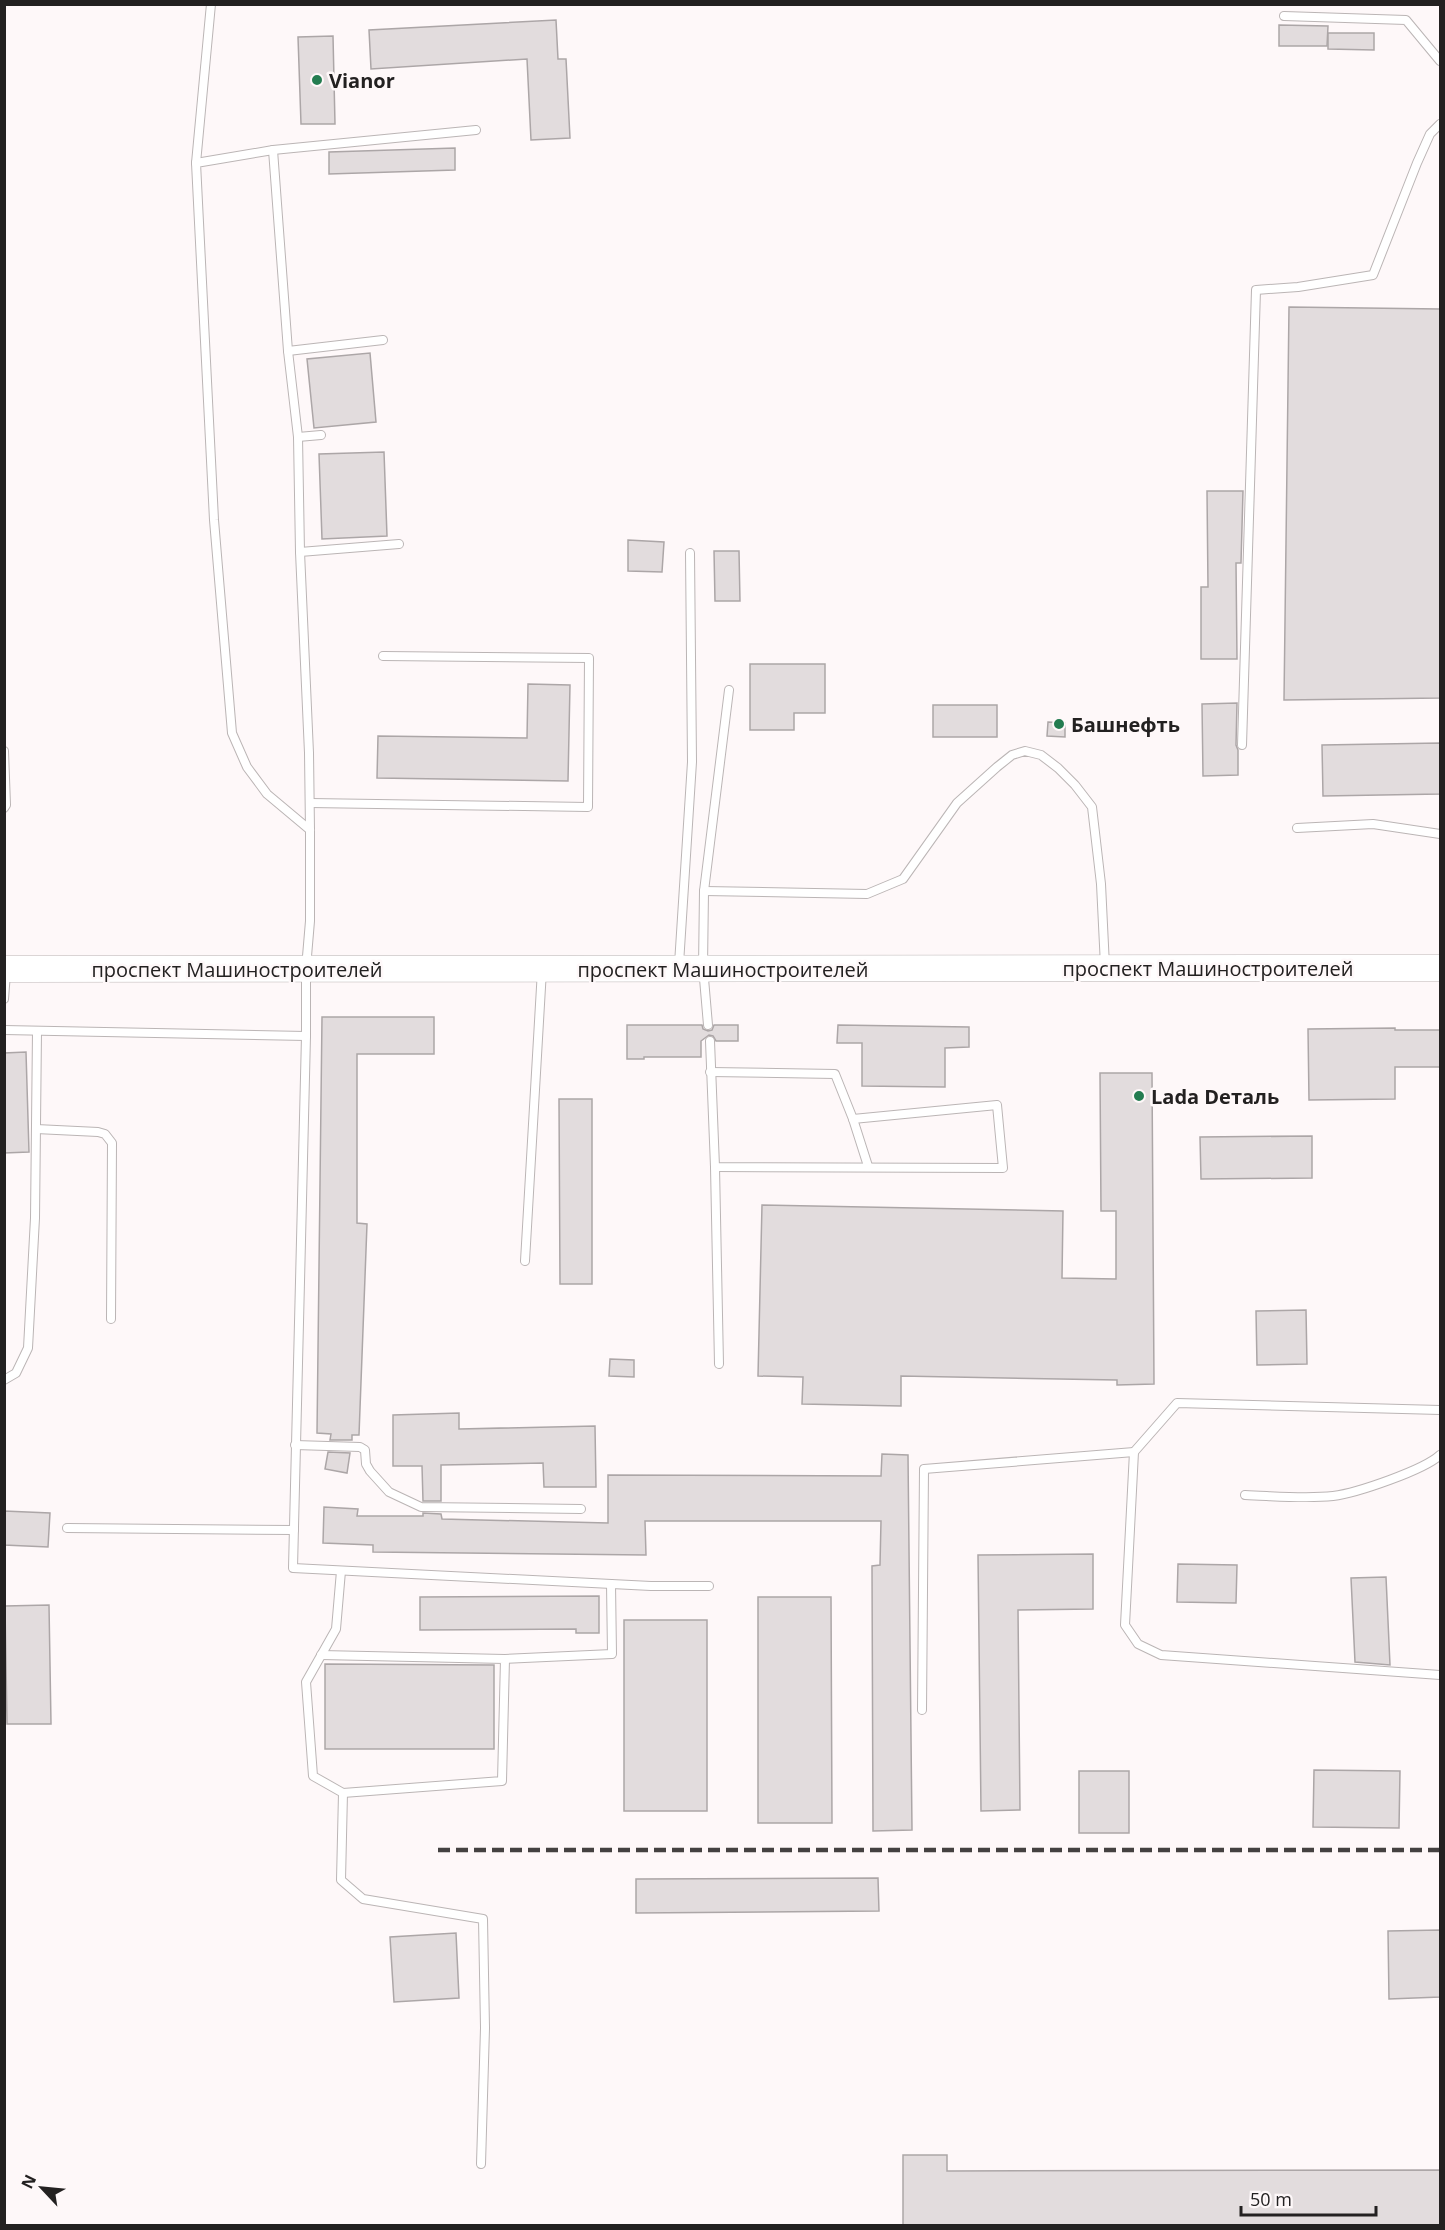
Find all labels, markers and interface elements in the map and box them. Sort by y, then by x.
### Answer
place label: Vianor [329,67,395,94]
marker: Vianor [310,73,324,87]
place label: Башнефть [1071,711,1180,738]
marker: Башнефть [1052,717,1066,731]
street label: проспект Машиностроителей [1062,955,1354,982]
street label: проспект Машиностроителей [91,956,383,983]
street label: проспект Машиностроителей [577,956,869,983]
place label: Lada Dеталь [1151,1083,1279,1110]
marker: Lada Dеталь [1132,1089,1146,1103]
north arrow [12,2158,72,2218]
text: N [16,2171,41,2192]
scale bar [1241,2179,1376,2217]
text: 50 m [1250,2187,1292,2211]

